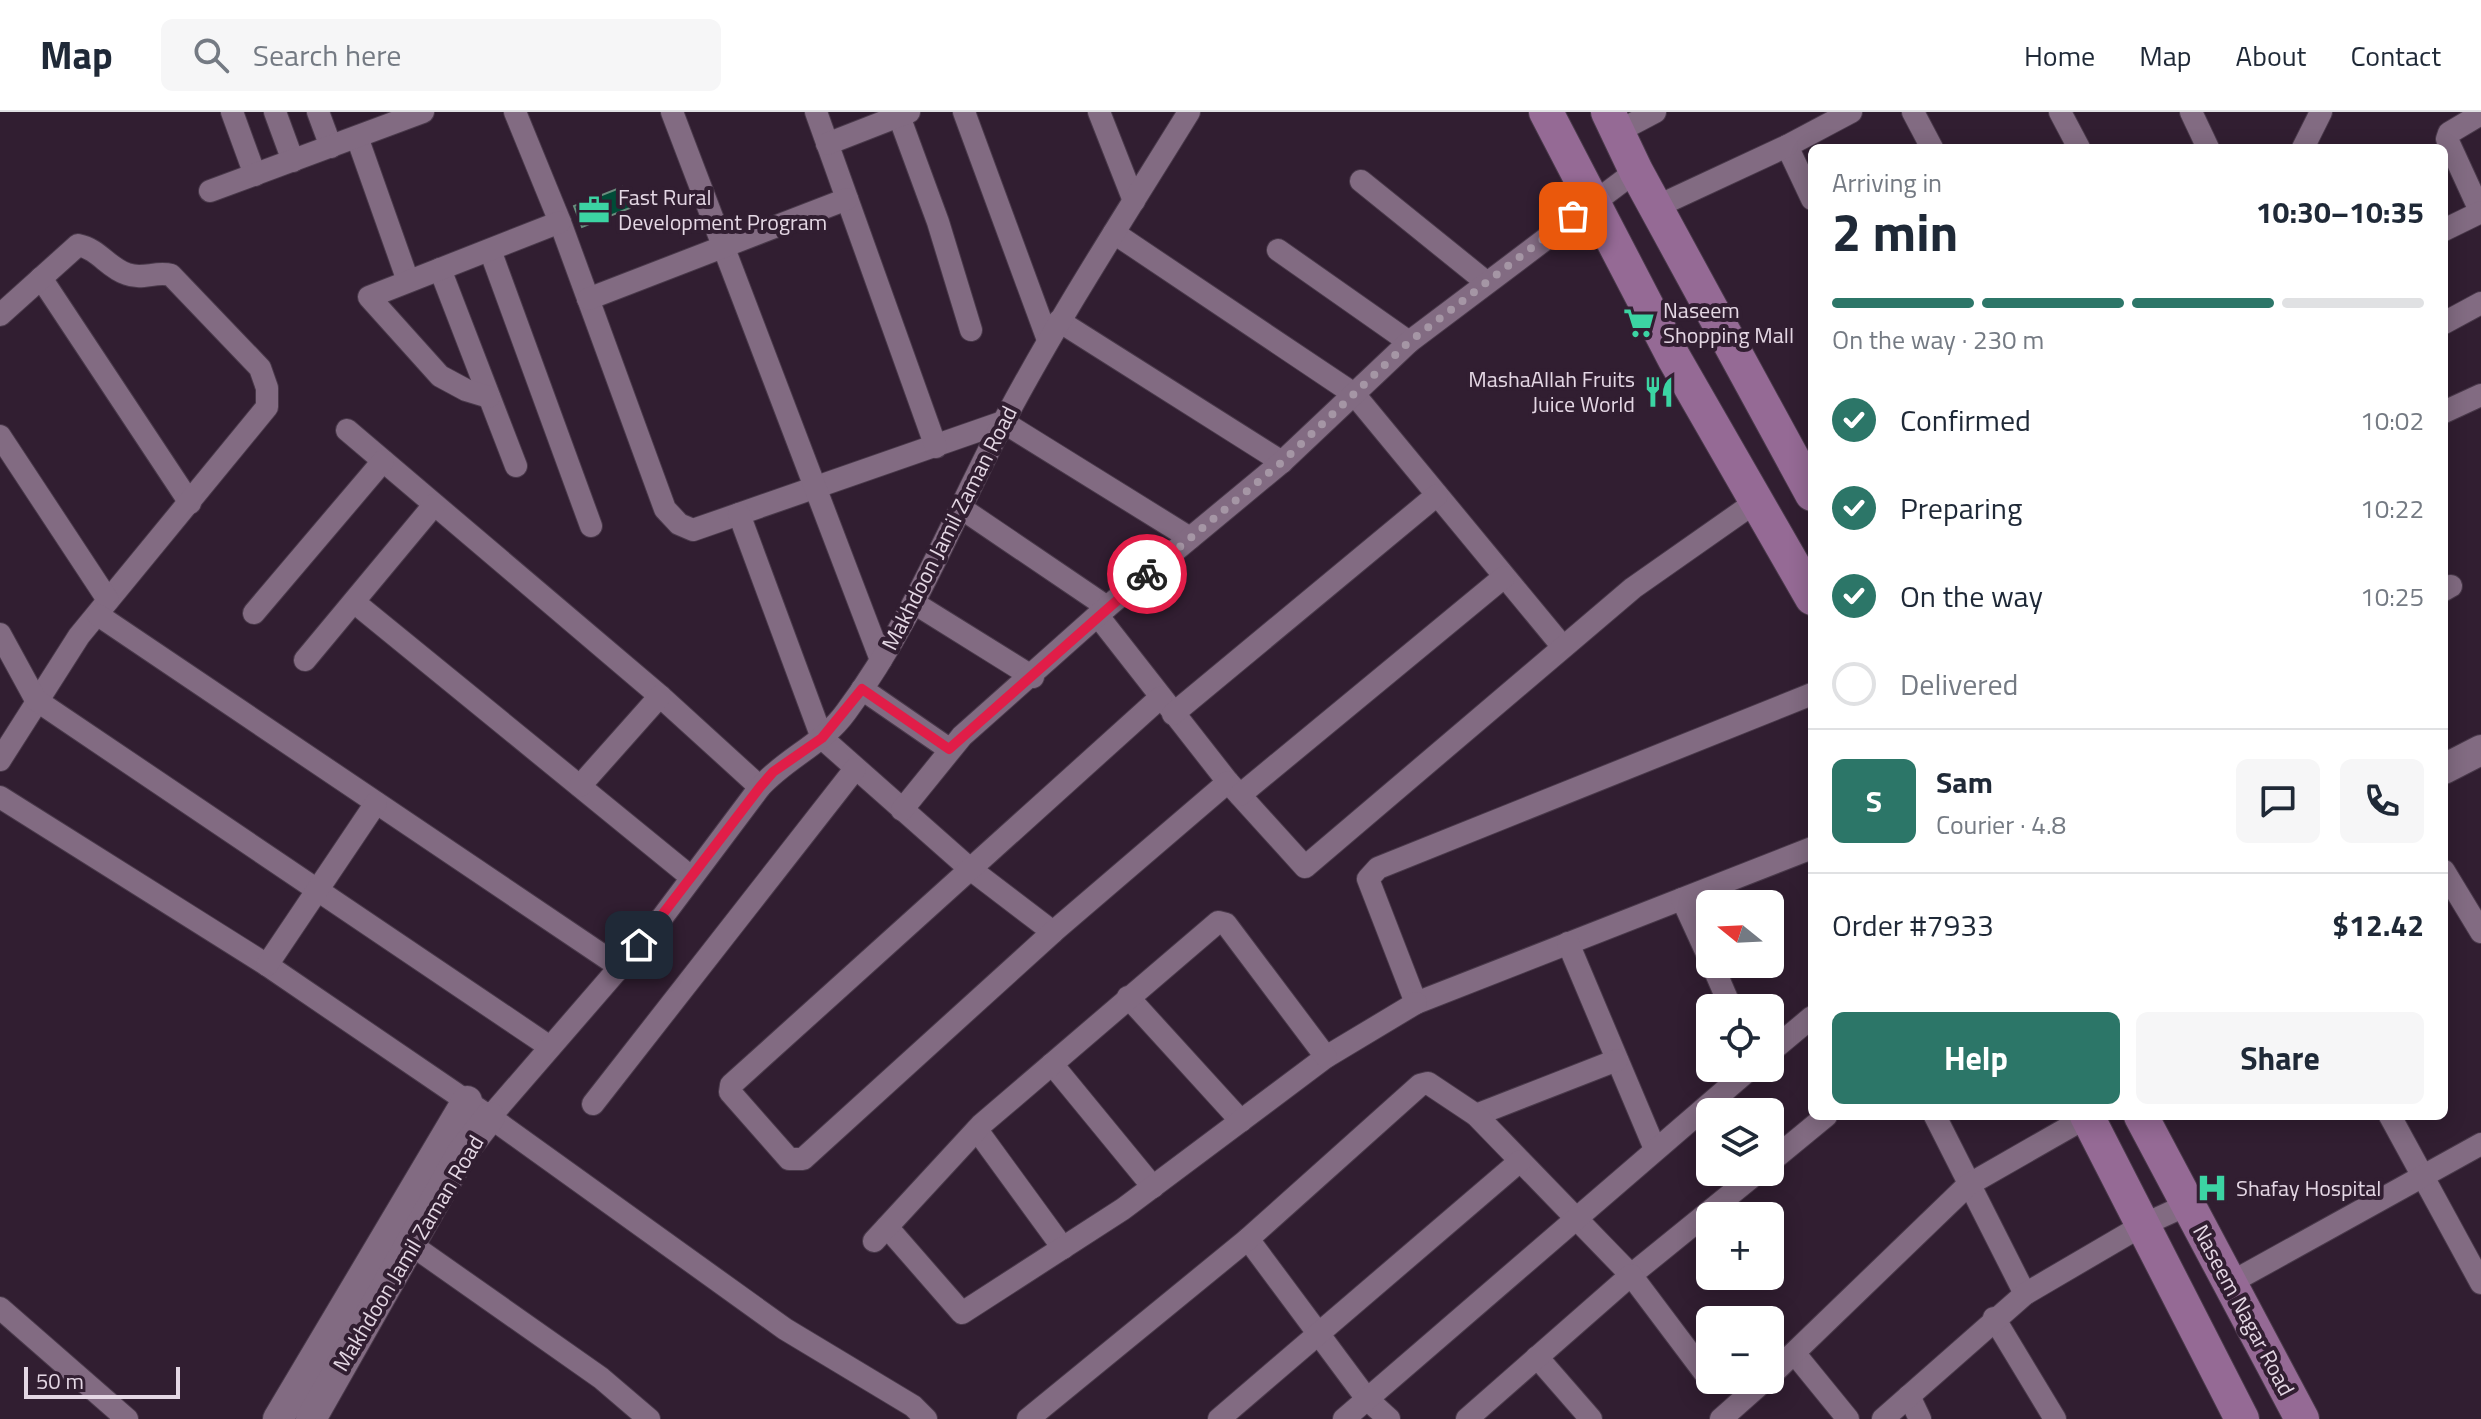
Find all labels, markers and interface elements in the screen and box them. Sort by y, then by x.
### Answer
search box [161,19,721,91]
text: Map [40,26,113,84]
text: Search here [253,32,402,78]
icon: search [189,33,233,77]
text: Home [2024,34,2095,77]
text: Map [2139,34,2192,77]
text: About [2236,34,2306,77]
text: Contact [2350,34,2441,77]
text: Arriving in [1832,163,1942,202]
place label: Fast Rural Development Program [618,180,827,239]
pin [1539,182,1607,250]
text: 10:30–10:35 [2256,189,2424,235]
text: 2 min [1832,192,1958,271]
office icon: Fast Rural Development Program [577,193,611,227]
icon: bag [1551,194,1595,238]
place label: Naseem Shopping Mall [1663,293,1794,352]
supermarket icon: Naseem Shopping Mall [1622,306,1656,340]
text: On the way · 230 m [1832,320,2044,359]
place label: MashaAllah Fruits Juice World [1468,362,1635,421]
restaurant icon: MashaAllah Fruits Juice World [1642,375,1676,409]
text: Confirmed [1900,397,2031,443]
icon: check [1832,398,1876,442]
street label: Makhdoon Jamil Zaman Road [872,400,1026,656]
text: 10:02 [2360,401,2424,440]
text: Preparing [1900,485,2022,531]
icon: check [1832,486,1876,530]
text: 10:22 [2360,489,2424,528]
courier [1107,534,1187,614]
icon: bike [1125,552,1169,596]
text: On the way [1900,573,2043,619]
icon: check [1832,574,1876,618]
text: 10:25 [2360,577,2424,616]
text: Delivered [1900,661,2018,707]
text: Sam [1936,759,1993,805]
button: chat [2236,759,2320,843]
button: phone [2340,759,2424,843]
text: S [1866,778,1882,824]
text: Courier · 4.8 [1936,805,2066,844]
north arrow [1696,890,1784,978]
map controls [1696,890,1784,1394]
text: Order #7933 [1832,902,1994,948]
text: $12.42 [2332,902,2424,948]
pin [605,911,673,979]
icon: home [617,923,661,967]
button: locate [1696,994,1784,1082]
button: Help [1832,1012,2120,1104]
button: Share [2136,1012,2424,1104]
button: layers [1696,1098,1784,1186]
street label: Makhdoon Jamil Zaman Road [324,1128,492,1378]
hospital icon: Shafay Hospital [2195,1171,2229,1205]
place label: Shafay Hospital [2236,1171,2381,1205]
button: + [1696,1202,1784,1290]
street label: Naseem Nagar Road [2184,1218,2304,1402]
button: − [1696,1306,1784,1394]
scale bar [24,1363,180,1399]
text: 50 m [36,1364,84,1398]

